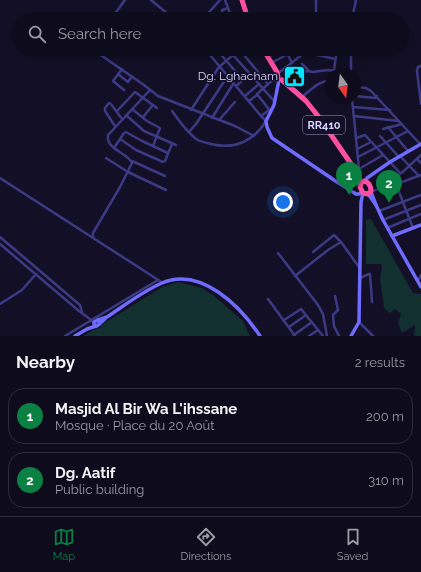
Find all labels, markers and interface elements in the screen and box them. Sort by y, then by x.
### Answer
search box [12,12,409,56]
icon: search [26,23,48,45]
text: Search here [58,25,141,43]
public building icon: Dg. Lghacham [281,63,307,89]
north arrow [325,68,361,104]
place label: Dg. Lghacham [198,69,278,83]
road number: RR410 [303,116,345,134]
pin: 1 [336,162,362,195]
pin: 2 [376,170,402,203]
your location [273,192,293,212]
text: Nearby [16,352,75,372]
text: 2 results [355,355,405,370]
text: Masjid Al Bir Wa L'ihssane [55,400,237,418]
text: 1 [27,409,33,424]
text: 200 m [366,409,404,424]
text: Mosque · Place du 20 Août [55,418,215,433]
text: Dg. Aatif [55,464,115,482]
text: 2 [26,473,34,488]
text: 310 m [368,473,404,488]
text: Public building [55,482,144,497]
tab: Map [53,526,75,563]
tab: Directions [181,526,231,563]
tab: Saved [337,526,368,563]

